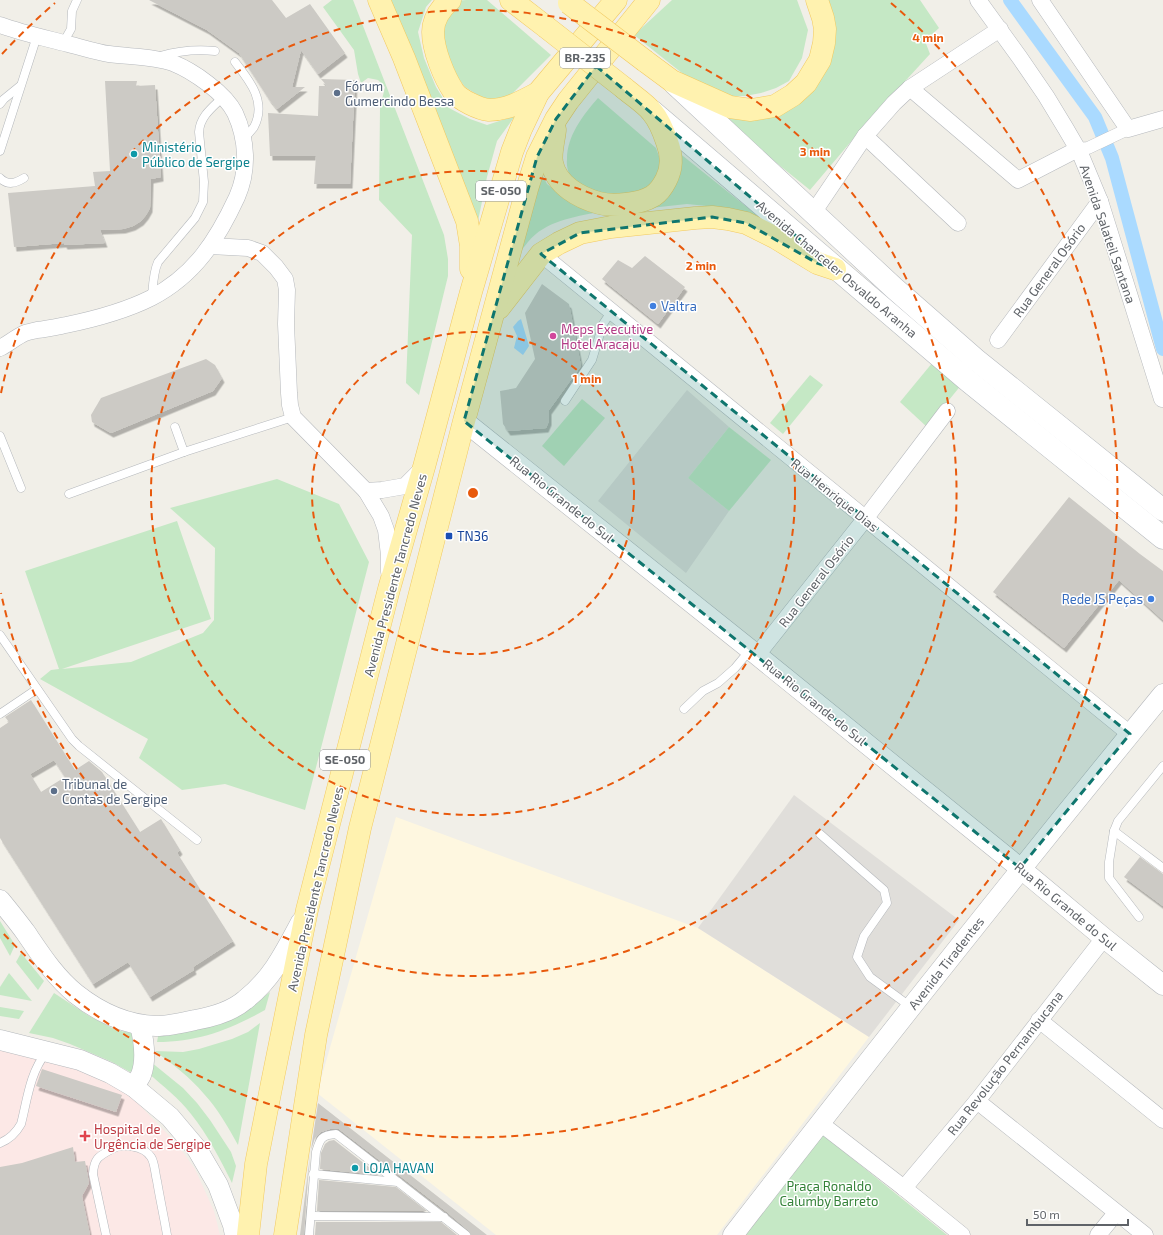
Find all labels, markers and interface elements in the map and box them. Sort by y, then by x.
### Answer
text: 4 min [912,30,944,44]
road number: BR-235 [560,48,610,68]
place label: Fórum Gumercindo Bessa [345,78,454,109]
marker: Fórum Gumercindo Bessa [332,88,342,98]
place label: Ministério Público de Sergipe [142,139,250,170]
text: 3 min [800,144,830,158]
marker: Ministério Público de Sergipe [129,149,139,159]
street label: Avenida Salateil Santana [1077,163,1139,305]
road number: SE-050 [476,181,526,201]
street label: Avenida Chanceler Osvaldo Aranha [753,197,921,341]
street label: Rua General Osório [1009,220,1089,320]
text: 2 min [686,258,716,272]
place label: Valtra [661,298,697,314]
marker: Valtra [648,301,658,311]
place label: Meps Executive Hotel Aracaju [561,321,653,352]
marker: Meps Executive Hotel Aracaju [548,331,558,341]
text: 1 min [573,371,601,385]
street label: Rua Rio Grande do Sul [507,452,617,546]
street label: Rua Henrique Dias [788,455,882,535]
street label: Avenida Presidente Tancredo Neves [360,472,430,678]
centre of rings [466,486,480,500]
place label: TN36 [457,528,488,544]
marker: TN36 [444,531,454,541]
street label: Rua General Osório [775,532,857,630]
place label: Rede JS Peças [1062,591,1143,608]
marker: Rede JS Peças [1146,594,1156,604]
street label: Rua Rio Grande do Sul [760,655,870,749]
road number: SE-050 [320,750,370,770]
place label: Tribunal de Contas de Sergipe [62,776,168,807]
street label: Avenida Presidente Tancredo Neves [284,785,346,993]
marker: Tribunal de Contas de Sergipe [49,786,59,796]
street label: Rua Rio Grande do Sul [1012,859,1121,954]
street label: Avenida Tiradentes [905,913,987,1013]
street label: Rua Revolução Pernambucana [944,988,1067,1139]
place label: Hospital de Urgência de Sergipe [94,1121,211,1152]
marker: Hospital de Urgência de Sergipe [79,1130,91,1142]
place label: LOJA HAVAN [363,1160,434,1176]
marker: LOJA HAVAN [350,1163,360,1173]
park label: Praça Ronaldo Calumby Barreto [780,1178,878,1209]
scale bar [1027,1201,1128,1227]
text: 50 m [1033,1207,1060,1221]

